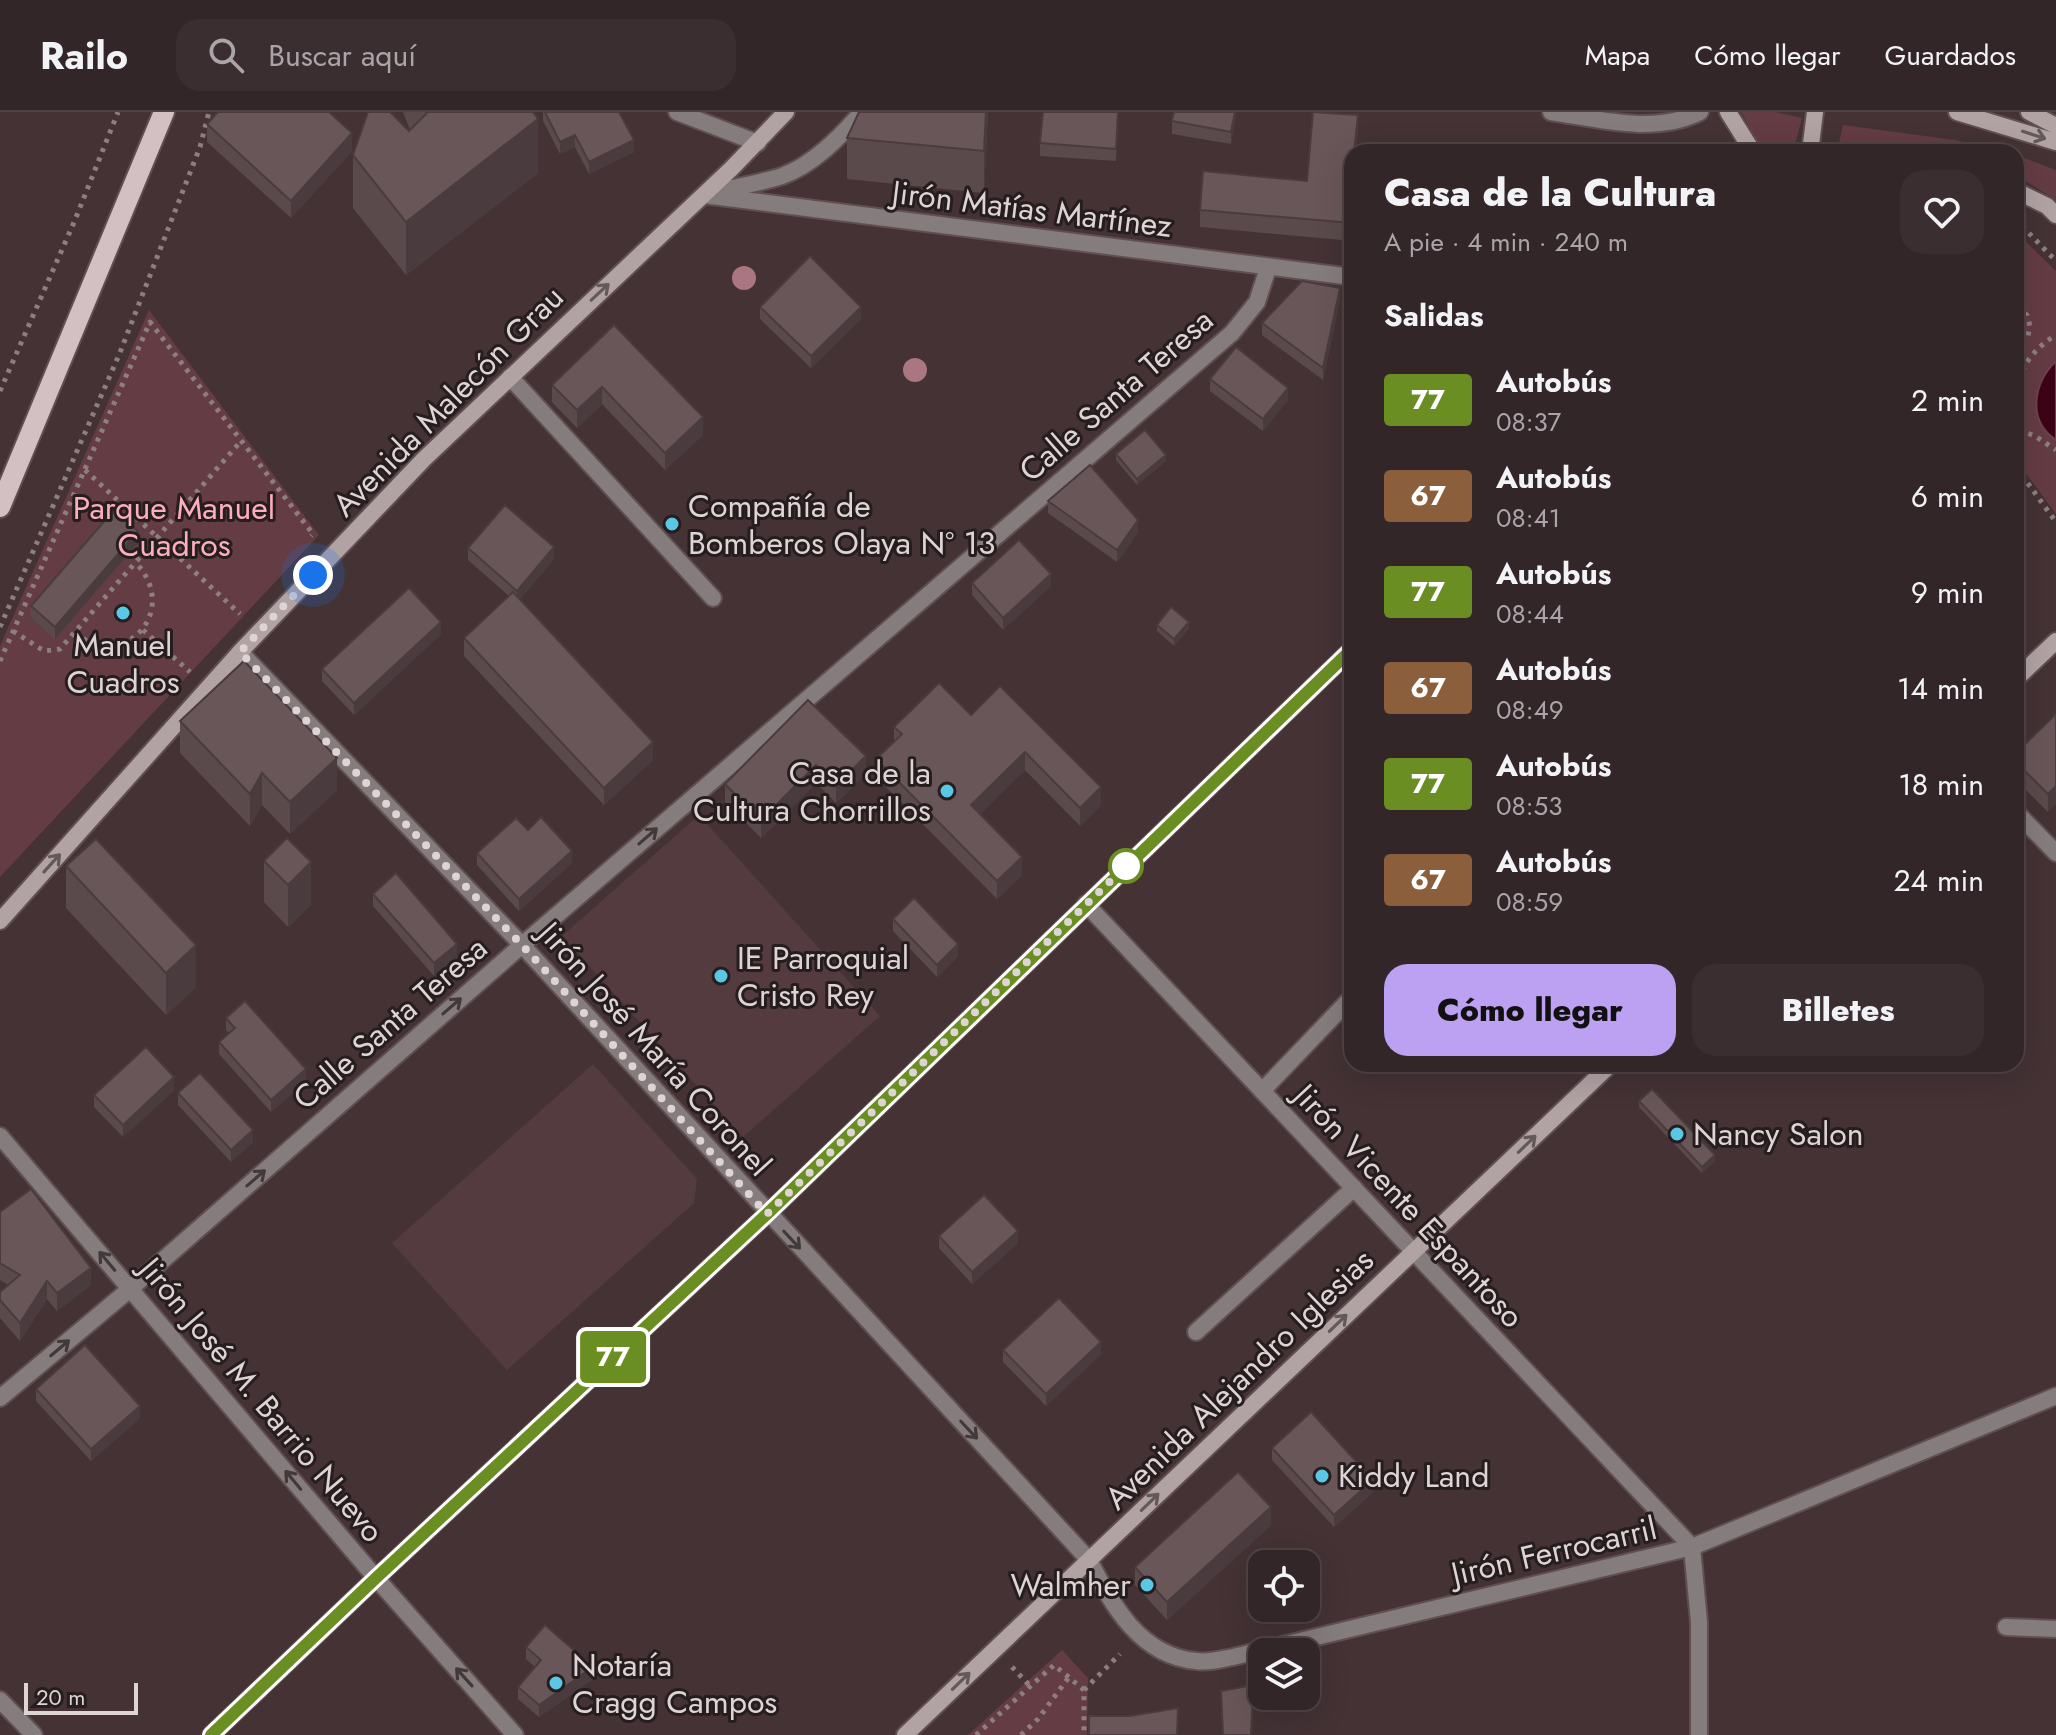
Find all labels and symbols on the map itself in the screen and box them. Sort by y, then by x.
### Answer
one-way arrow [2021,128,2046,143]
street label: Jirón Matías Martínez [886,169,1175,249]
street label: Avenida Malecón Grau [322,275,574,527]
one-way arrow [589,283,609,301]
street label: Calle Santa Teresa [1009,298,1223,492]
place label: Compañía de Bomberos Olaya Nº 13 [688,483,996,566]
park label: Parque Manuel Cuadros [73,485,275,568]
marker: Compañía de Bomberos Olaya Nº 13 [663,515,681,533]
your location [293,555,333,595]
marker: Manuel Cuadros [114,604,132,622]
place label: Manuel Cuadros [66,622,180,705]
place label: Casa de la Cultura Chorrillos [693,750,931,833]
marker: Casa de la Cultura Chorrillos [938,782,956,800]
one-way arrow [638,827,658,845]
unlabelled marker [1109,849,1143,883]
one-way arrow [42,853,61,874]
street label: Jirón José María Coronel [525,909,782,1186]
street label: Calle Santa Teresa [283,926,497,1120]
place label: IE Parroquial Cristo Rey [737,935,909,1018]
marker: IE Parroquial Cristo Rey [712,967,730,985]
one-way arrow [441,997,461,1015]
street label: Jirón Vicente Espantoso [1281,1071,1534,1338]
place label: Nancy Salon [1693,1111,1864,1157]
marker: Nancy Salon [1668,1125,1686,1143]
one-way arrow [1517,1135,1536,1154]
one-way arrow [246,1169,266,1187]
one-way arrow [782,1230,801,1250]
street label: Avenida Alejandro Iglesias [1094,1238,1384,1520]
street label: Jirón José M. Barrio Nuevo [126,1245,395,1552]
one-way arrow [98,1251,116,1272]
one-way arrow [1328,1314,1347,1333]
line badge: 77 [577,1331,649,1383]
one-way arrow [49,1339,69,1357]
one-way arrow [959,1420,977,1440]
place label: Kiddy Land [1338,1453,1489,1499]
marker: Kiddy Land [1313,1467,1331,1485]
one-way arrow [284,1471,302,1491]
one-way arrow [1140,1493,1160,1512]
street label: Jirón Ferrocarril [1443,1505,1661,1598]
place label: Walmher [1011,1562,1131,1608]
marker: Walmher [1138,1576,1156,1594]
place label: Notaría Cragg Campos [572,1642,777,1725]
one-way arrow [455,1667,473,1687]
one-way arrow [951,1672,971,1691]
marker: Notaría Cragg Campos [547,1674,565,1692]
scale bar [24,1679,138,1715]

